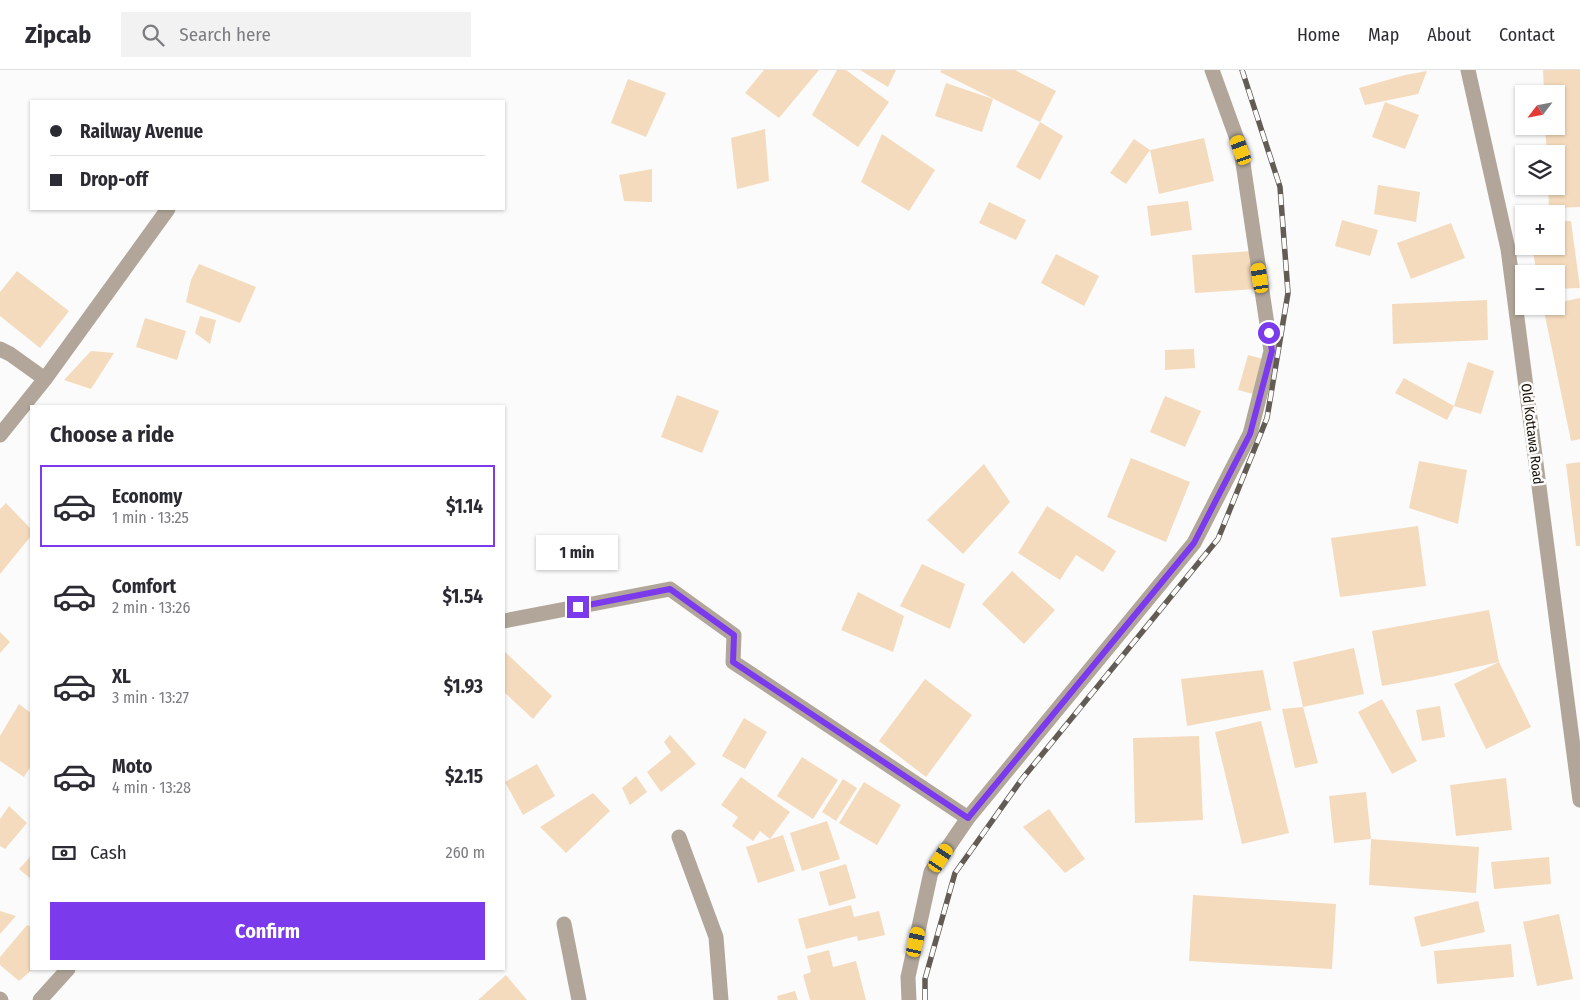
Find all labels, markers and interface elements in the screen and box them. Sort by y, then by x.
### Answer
search box [121,12,471,57]
text: Zipcab [25,21,91,49]
icon: search [139,21,167,49]
text: Search here [179,23,271,46]
text: Home [1297,24,1340,46]
text: Map [1368,24,1399,46]
text: About [1427,24,1471,46]
text: Contact [1499,24,1555,46]
north arrow [1515,85,1565,135]
map controls [1515,85,1565,315]
text: Railway Avenue [80,120,203,143]
car [1228,133,1253,167]
button: layers [1515,145,1565,195]
text: Drop-off [80,168,148,191]
button: + [1515,205,1565,255]
car [1250,262,1269,294]
button: − [1515,265,1565,315]
route start [1258,322,1280,344]
street label: Old Kottawa Road [1517,382,1547,486]
text: Choose a ride [50,421,174,448]
icon: car [52,484,97,529]
text: Economy [112,485,182,508]
text: $1.14 [446,495,483,518]
text: 1 min · 13:25 [112,508,189,527]
callout: 1 min [537,534,619,570]
text: 1 min [560,543,594,562]
icon: car [52,574,97,619]
text: Comfort [112,575,176,598]
text: $1.54 [443,585,483,608]
route end [567,596,589,618]
text: 2 min · 13:26 [112,598,190,617]
icon: car [52,664,97,709]
text: XL [112,665,131,688]
text: $1.93 [444,675,483,698]
text: 3 min · 13:27 [112,688,189,707]
icon: car [52,754,97,799]
text: Moto [112,755,152,778]
text: $2.15 [445,765,483,788]
text: 4 min · 13:28 [112,778,191,797]
icon: cash [50,839,78,867]
text: Cash [90,841,127,864]
car [926,841,955,875]
text: 260 m [446,843,485,862]
button: Confirm [50,902,485,960]
car [905,926,926,958]

